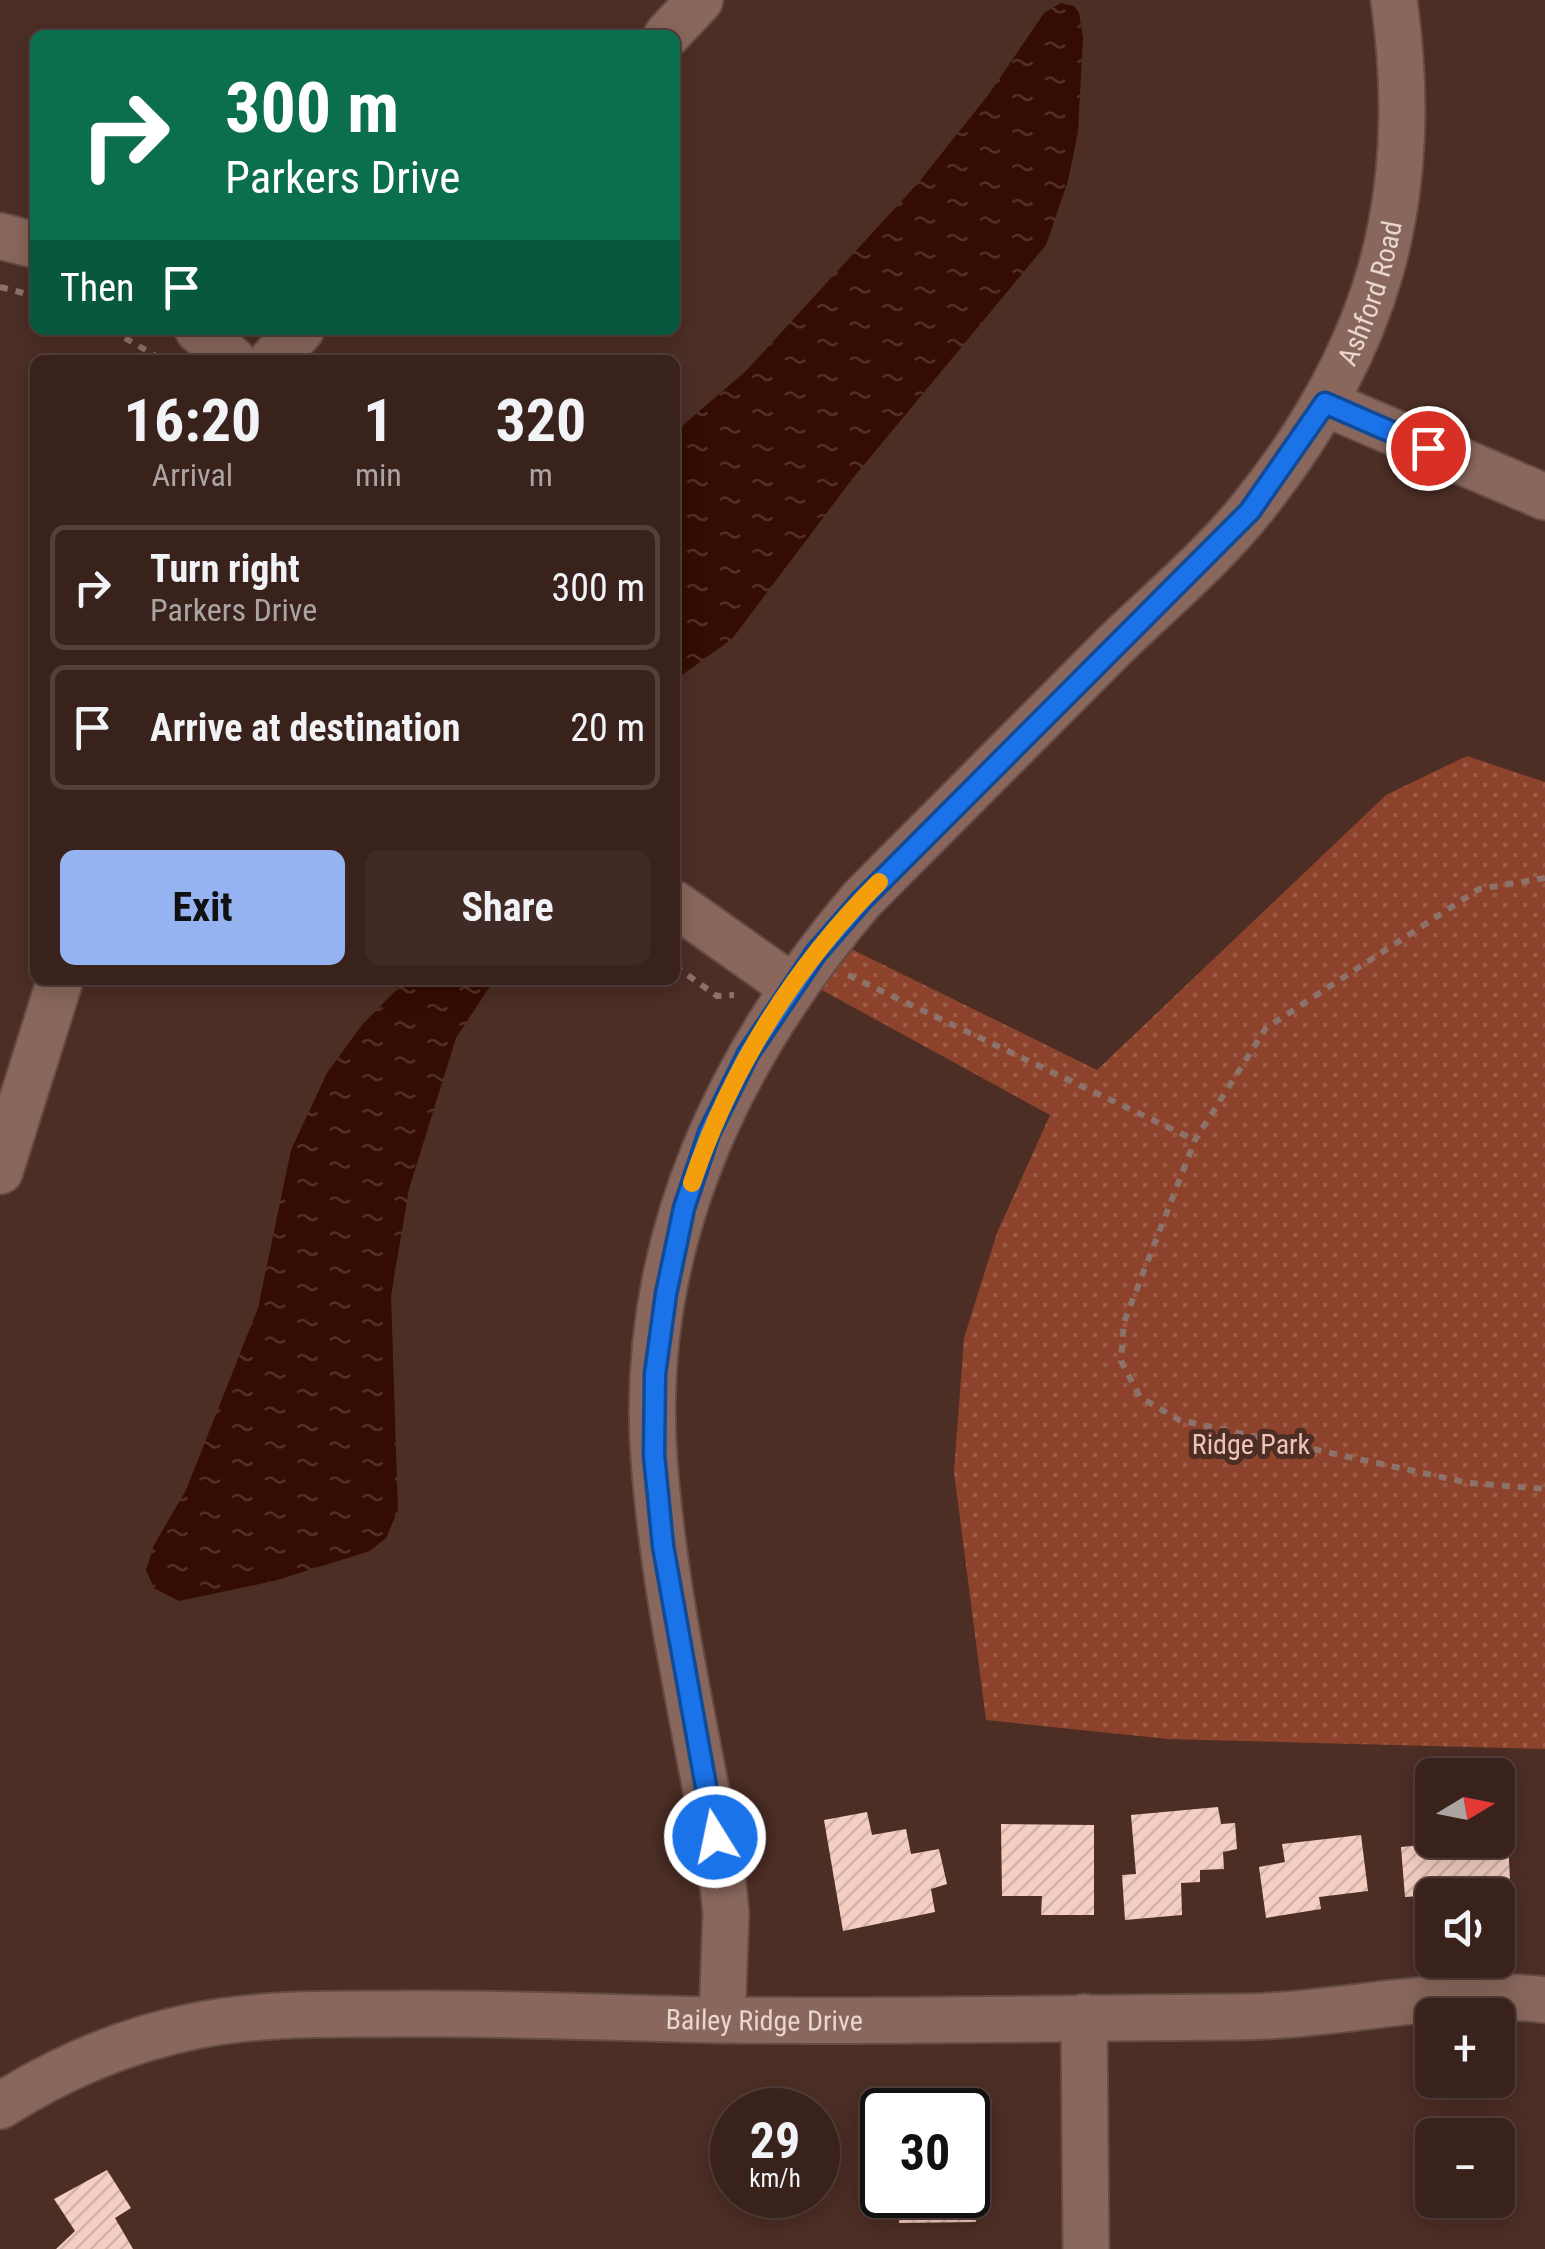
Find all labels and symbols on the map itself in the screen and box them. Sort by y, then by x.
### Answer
street label: Ashford Road [1331,218,1409,371]
pin [1386,406,1471,491]
park label: Ridge Park [1192,1428,1311,1461]
north arrow [1415,1758,1515,1858]
position arrow [663,1785,767,1889]
street label: Bailey Ridge Drive [665,2003,863,2038]
speed limit sign: 30 [860,2088,990,2218]

